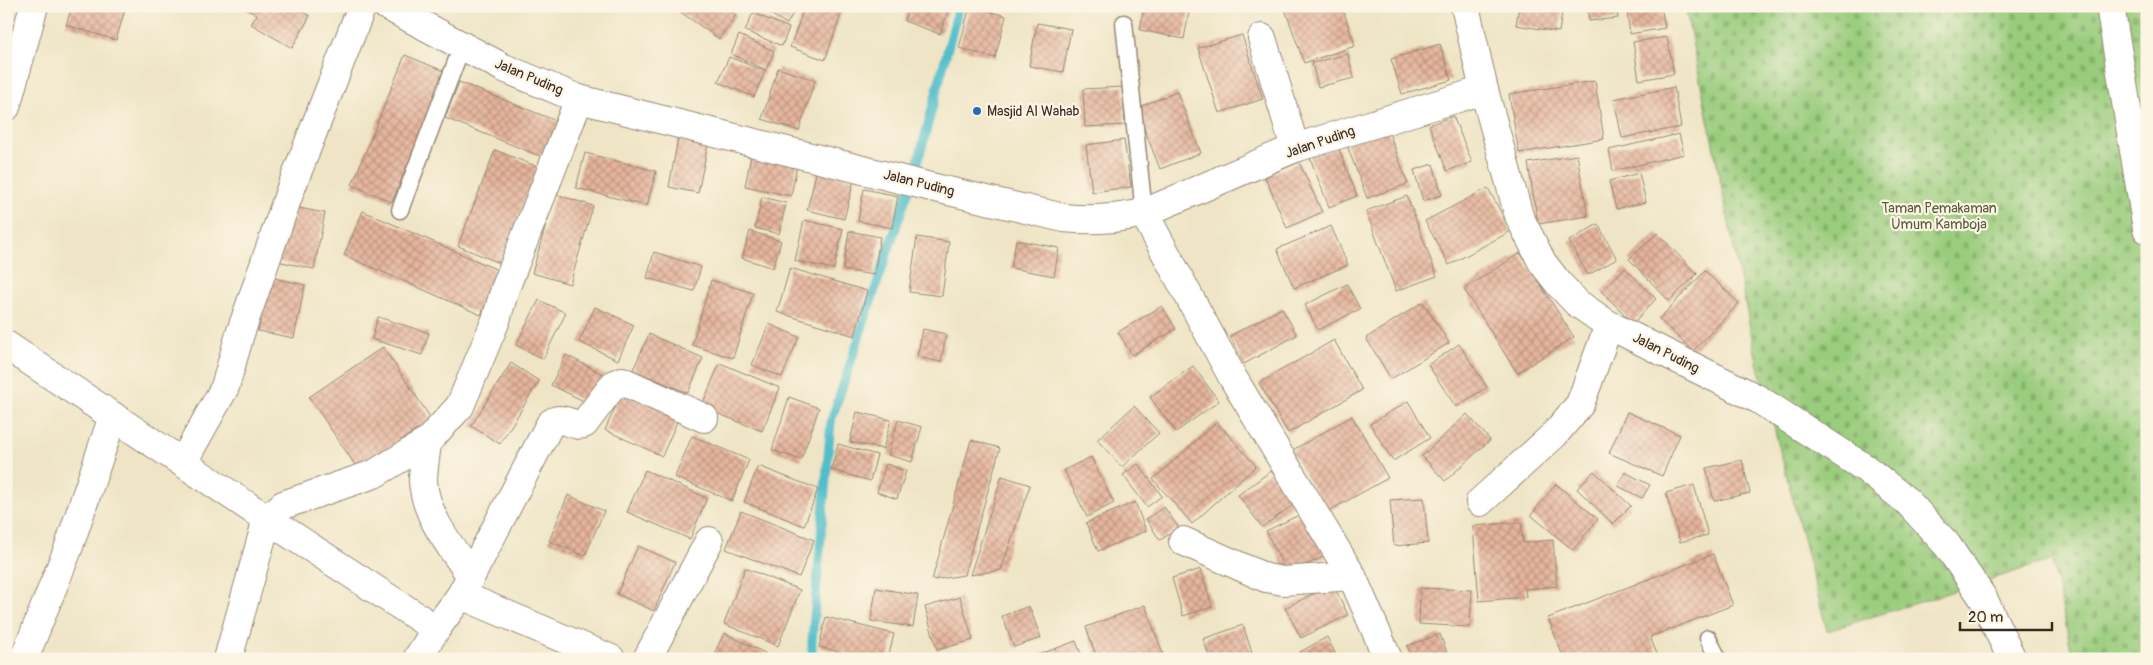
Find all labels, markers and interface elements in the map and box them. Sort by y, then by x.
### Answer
street label: Jalan Puding [492,55,566,99]
place label: Masjid Al Wahab [987,103,1079,120]
marker: Masjid Al Wahab [971,105,983,117]
street label: Jalan Puding [1283,122,1357,162]
street label: Jalan Puding [882,166,956,200]
park label: Taman Pemakaman Umum Kamboja [1881,200,1997,233]
street label: Jalan Puding [1630,329,1702,377]
scale bar [1960,600,2053,632]
text: 20 m [1968,608,2003,627]

